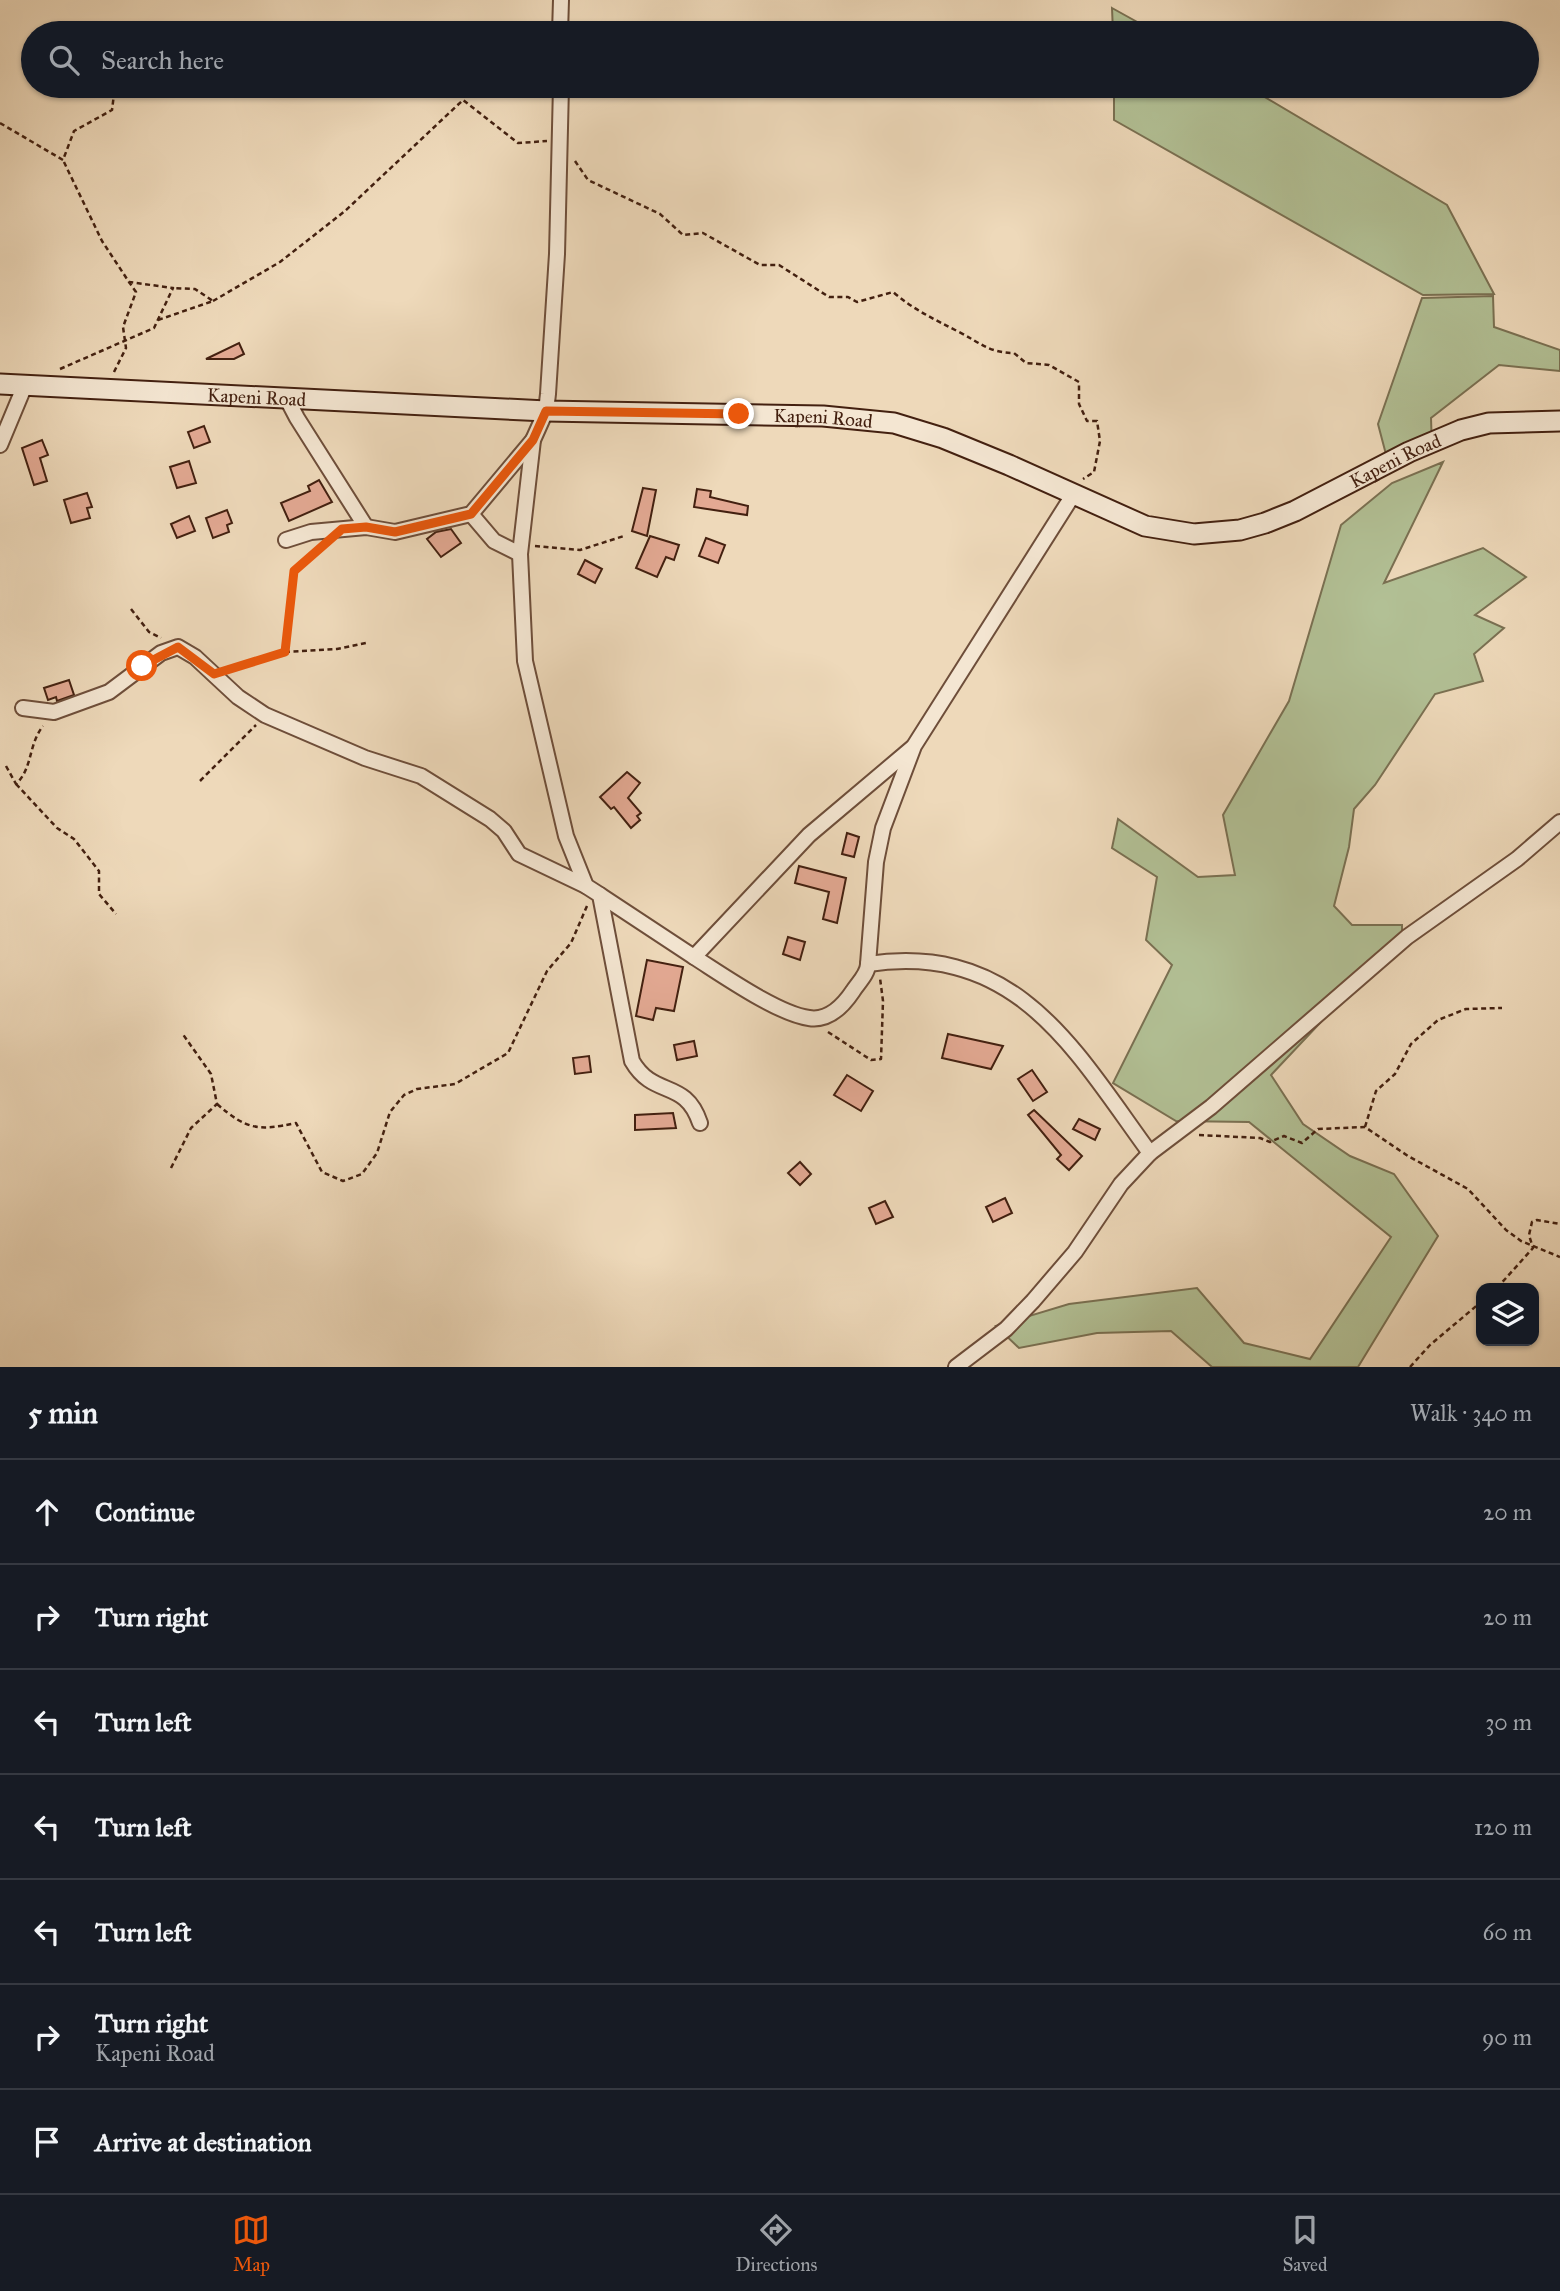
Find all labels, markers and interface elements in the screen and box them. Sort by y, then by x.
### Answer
search box [21,21,1539,98]
icon: search [45,41,83,79]
text: Search here [101,44,224,76]
street label: Kapeni Road [207,383,307,411]
route end [723,398,754,429]
street label: Kapeni Road [774,404,874,433]
street label: Kapeni Road [1346,429,1445,493]
route start [126,650,157,681]
map controls [1476,1283,1539,1346]
button: layers [1476,1283,1539,1346]
text: 5 min [28,1395,98,1431]
text: Walk · 340 m [1410,1399,1532,1427]
icon: ahead [28,1493,66,1531]
text: Continue [95,1496,195,1528]
text: 20 m [1483,1498,1532,1526]
icon: right [28,1598,66,1636]
text: Turn right [95,1601,208,1633]
text: 20 m [1483,1603,1532,1631]
icon: left [28,1703,66,1741]
text: Turn left [95,1706,191,1738]
text: 30 m [1485,1708,1532,1736]
icon: left [28,1808,66,1846]
text: Turn left [95,1811,191,1843]
text: 120 m [1474,1813,1532,1841]
icon: left [28,1913,66,1951]
text: Turn left [95,1916,191,1948]
text: 60 m [1483,1918,1532,1946]
text: Turn right [95,2007,208,2039]
icon: right [28,2018,66,2056]
text: 90 m [1482,2023,1532,2051]
text: Kapeni Road [95,2039,215,2067]
icon: arrive [28,2123,66,2161]
text: Arrive at destination [95,2126,312,2158]
tab: Map [232,2211,270,2276]
tab: Directions [735,2211,817,2276]
tab: Saved [1282,2211,1328,2276]

